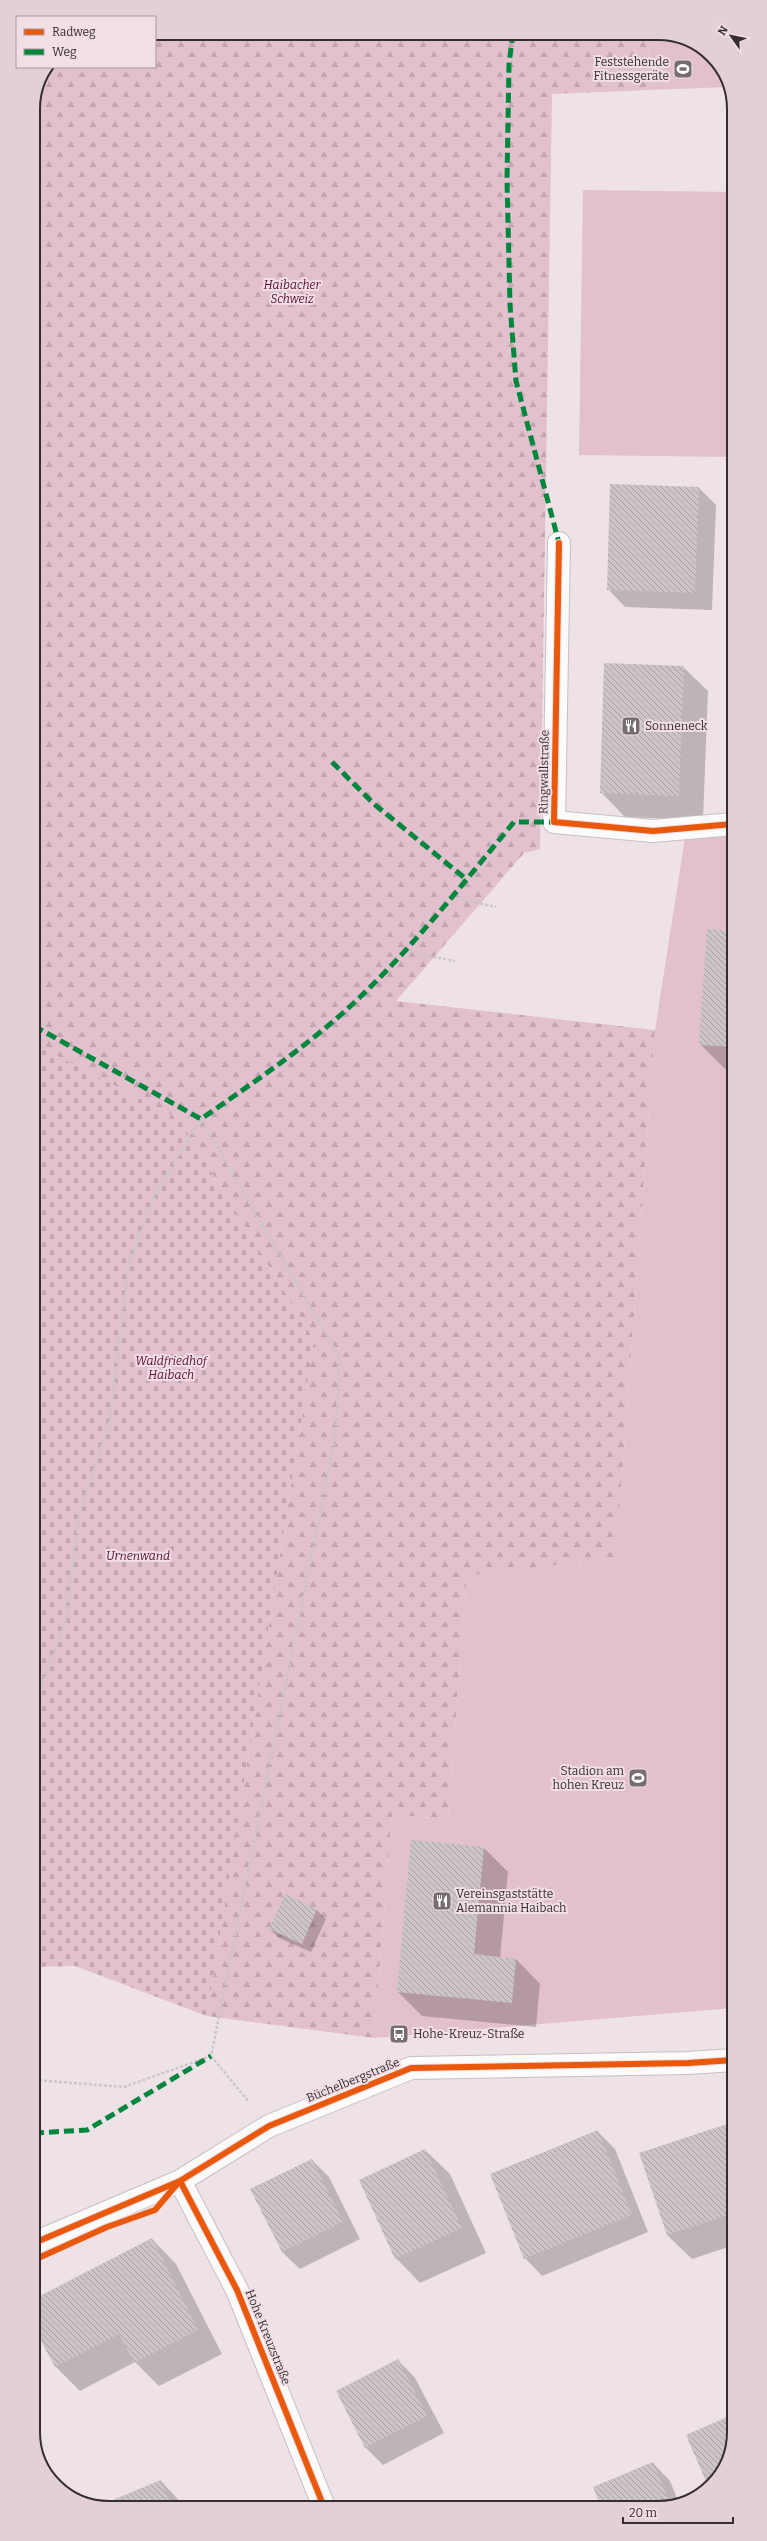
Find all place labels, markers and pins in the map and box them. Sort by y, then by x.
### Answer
place label: Feststehende Fitnessgeräte [594,55,669,83]
sports icon: Feststehende Fitnessgeräte [672,58,694,80]
restaurant icon: Sonneneck [620,715,642,737]
place label: Sonneneck [645,719,708,733]
place label: Stadion am hohen Kreuz [553,1764,625,1792]
sports icon: Stadion am hohen Kreuz [627,1767,649,1789]
place label: Vereinsgaststätte Alemannia Haibach [456,1887,567,1915]
restaurant icon: Vereinsgaststätte Alemannia Haibach [431,1890,453,1912]
bus stop icon: Hohe-Kreuz-Straße [388,2023,410,2045]
place label: Hohe-Kreuz-Straße [413,2027,524,2041]

